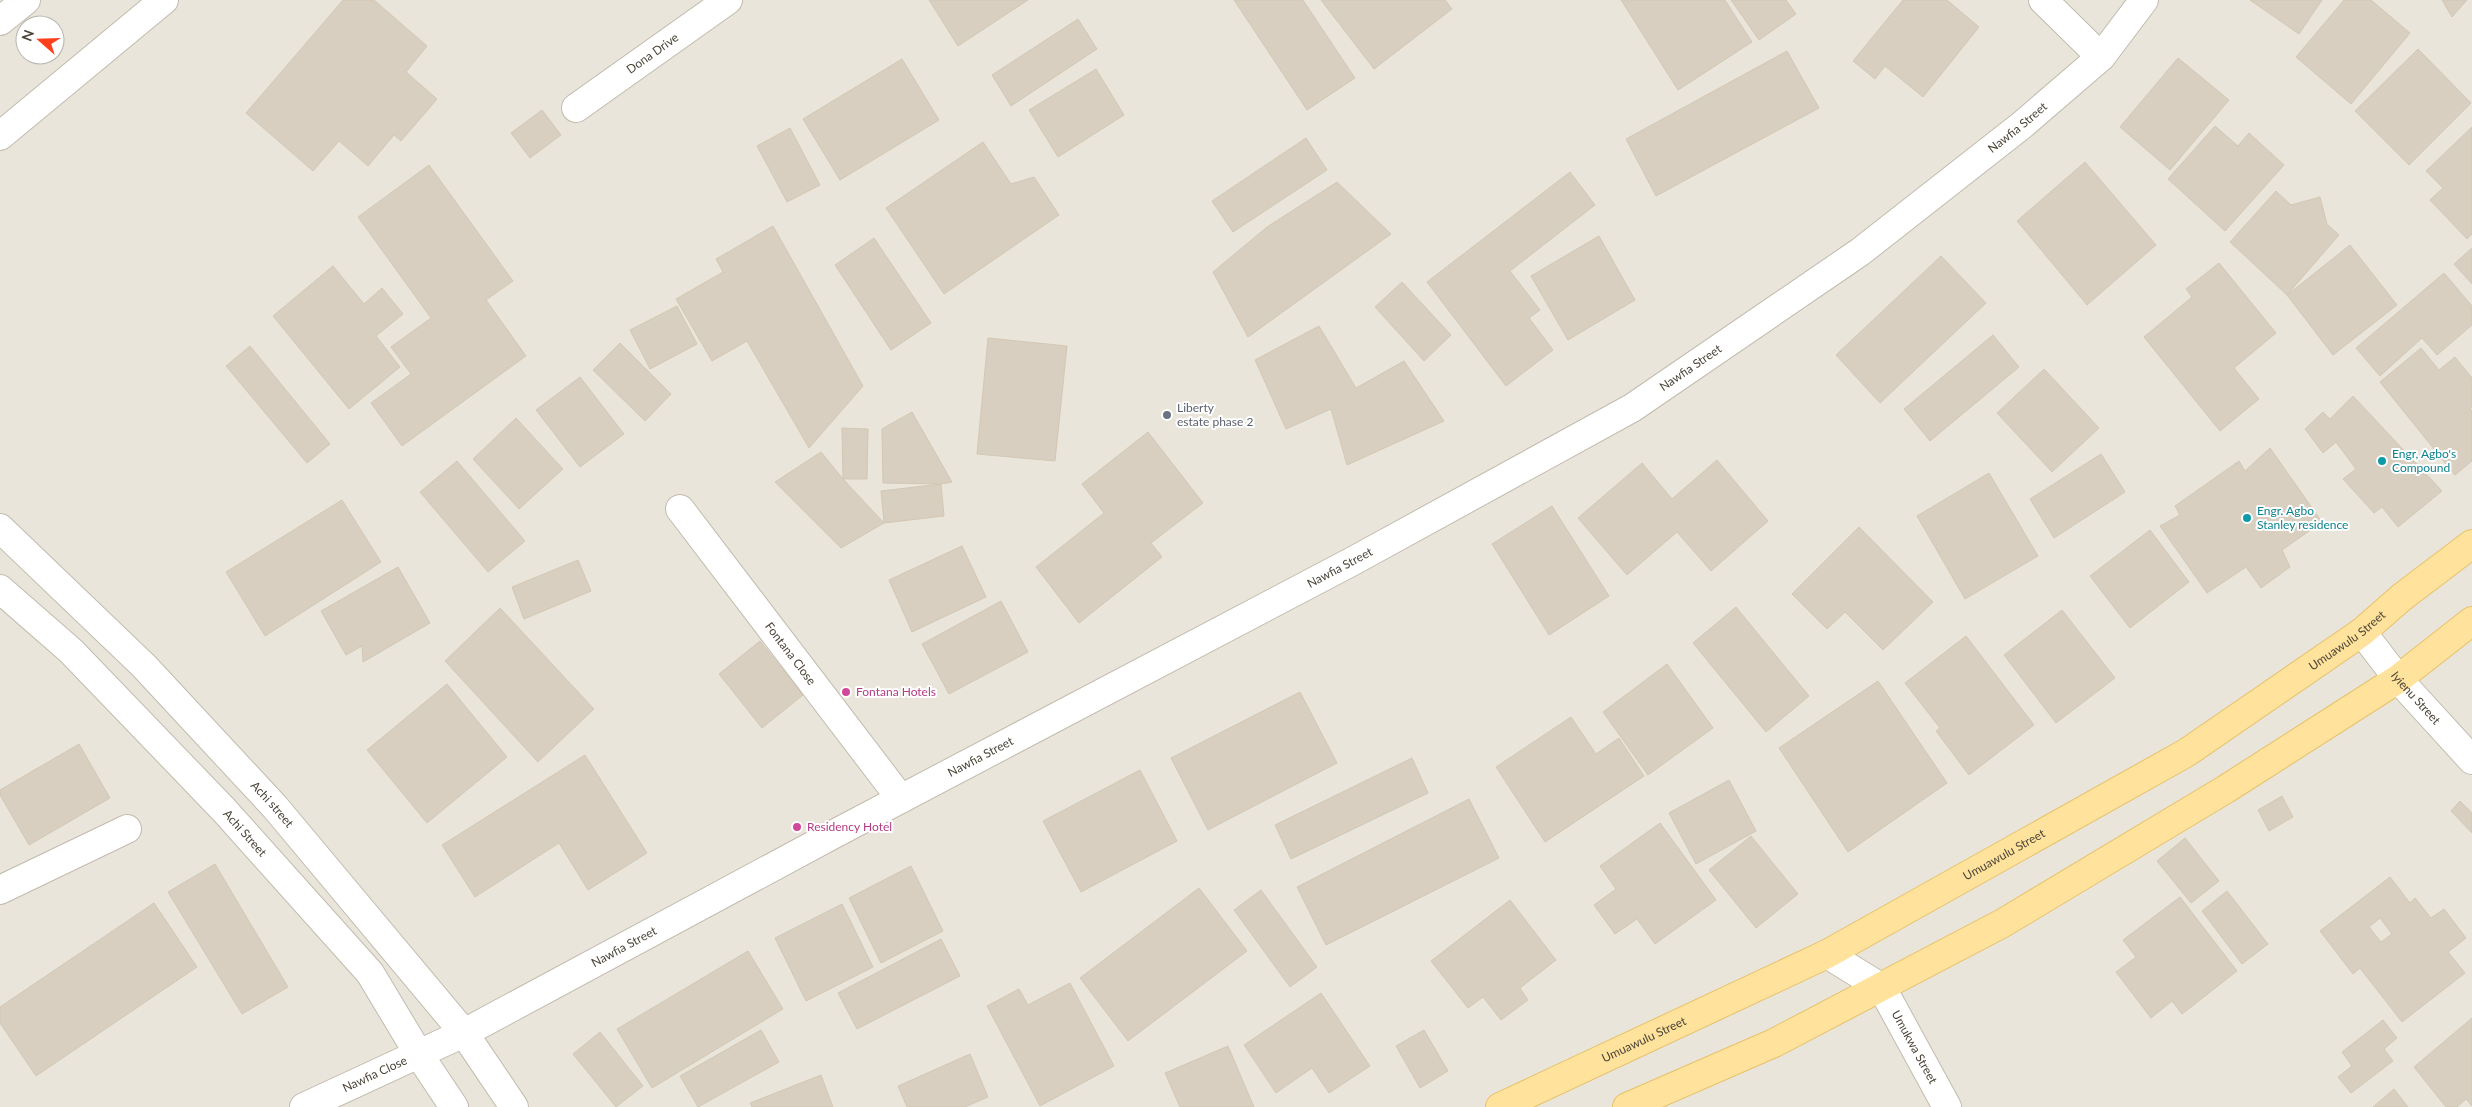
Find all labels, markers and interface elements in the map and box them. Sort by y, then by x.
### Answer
north arrow [15,15,65,65]
text: N [17,27,37,43]
street label: Dona Drive [623,30,681,77]
street label: Nawfia Street [1985,98,2050,156]
street label: Nawfia Street [1656,341,1725,394]
place label: Liberty estate phase 2 [1177,400,1253,429]
marker: Liberty estate phase 2 [1161,409,1173,421]
place label: Engr, Agbo's Compound [2392,446,2456,475]
marker: Engr, Agbo's Compound [2376,455,2388,467]
place label: Engr. Agbo Stanley residence [2257,503,2348,532]
marker: Engr. Agbo Stanley residence [2241,512,2253,524]
street label: Nawfia Street [1304,543,1376,591]
street label: Umuawulu Street [2306,607,2389,673]
street label: Fontana Close [762,619,819,688]
street label: Iyienu Street [2388,668,2444,728]
place label: Fontana Hotels [856,684,936,699]
marker: Fontana Hotels [840,686,852,698]
street label: Nawfia Street [945,733,1016,780]
street label: Achi street [248,778,297,831]
street label: Achi Street [220,806,271,860]
place label: Residency Hotel [807,819,892,834]
marker: Residency Hotel [791,821,803,833]
street label: Umuawulu Street [1960,825,2048,883]
street label: Nawfia Street [589,923,660,970]
street label: Umukwa Street [1889,1008,1941,1087]
street label: Umuawulu Street [1599,1013,1689,1065]
street label: Nawfia Close [340,1052,409,1095]

